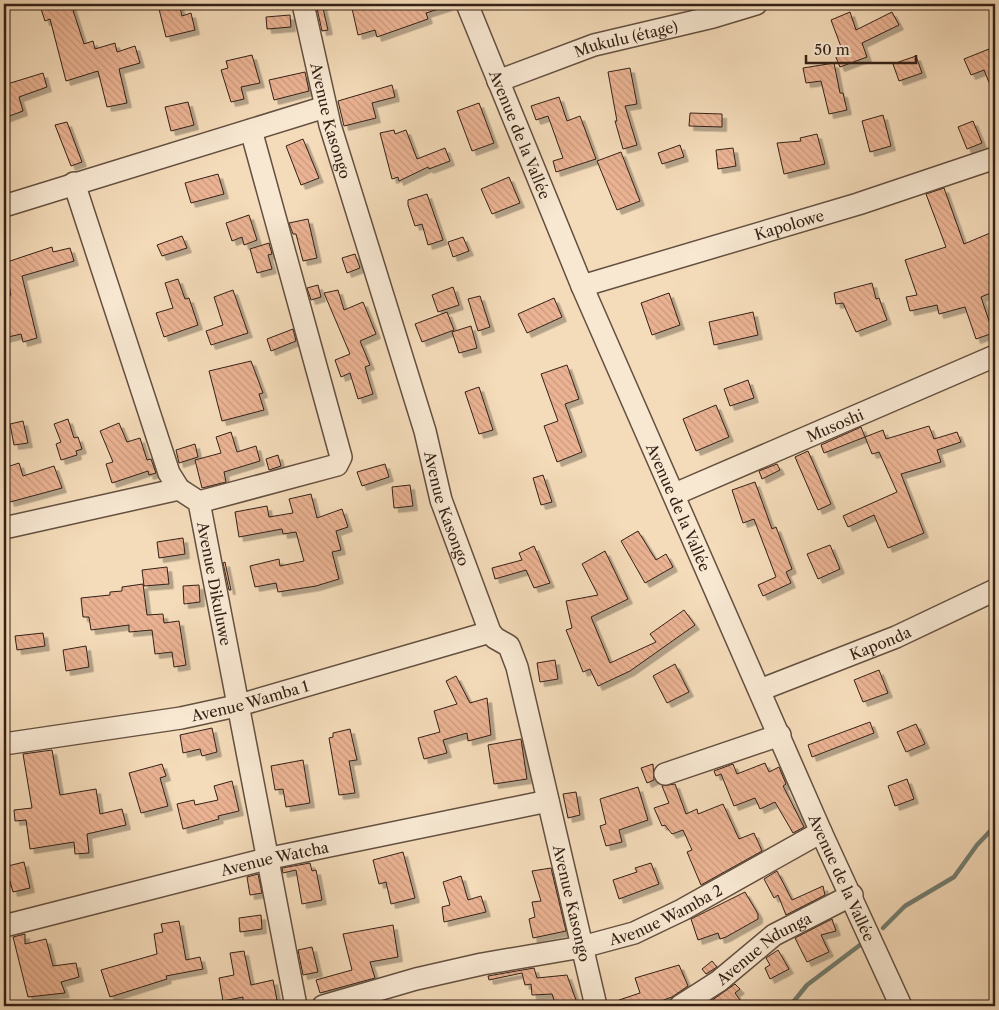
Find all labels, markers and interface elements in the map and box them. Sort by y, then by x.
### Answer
street label: Mukulu (étage) [571,16,679,61]
scale bar [806,32,916,64]
text: 50 m [814,40,850,59]
street label: Avenue Kasongo [307,60,356,181]
street label: Avenue de la Vallée [485,66,555,202]
street label: Kapolowe [752,205,826,244]
street label: Musoshi [803,404,867,446]
street label: Avenue de la Vallée [642,439,715,574]
street label: Avenue Kasongo [420,448,474,568]
street label: Avenue Dikuluwe [193,519,236,647]
street label: Kaponda [847,622,914,664]
street label: Avenue Wamba 1 [188,676,312,725]
street label: Avenue de la Vallée [805,810,879,944]
street label: Avenue Watcha [218,837,330,880]
street label: Avenue Kasongo [549,842,595,963]
street label: Avenue Wamba 2 [606,880,726,949]
street label: Avenue Ndunga [712,908,814,989]

